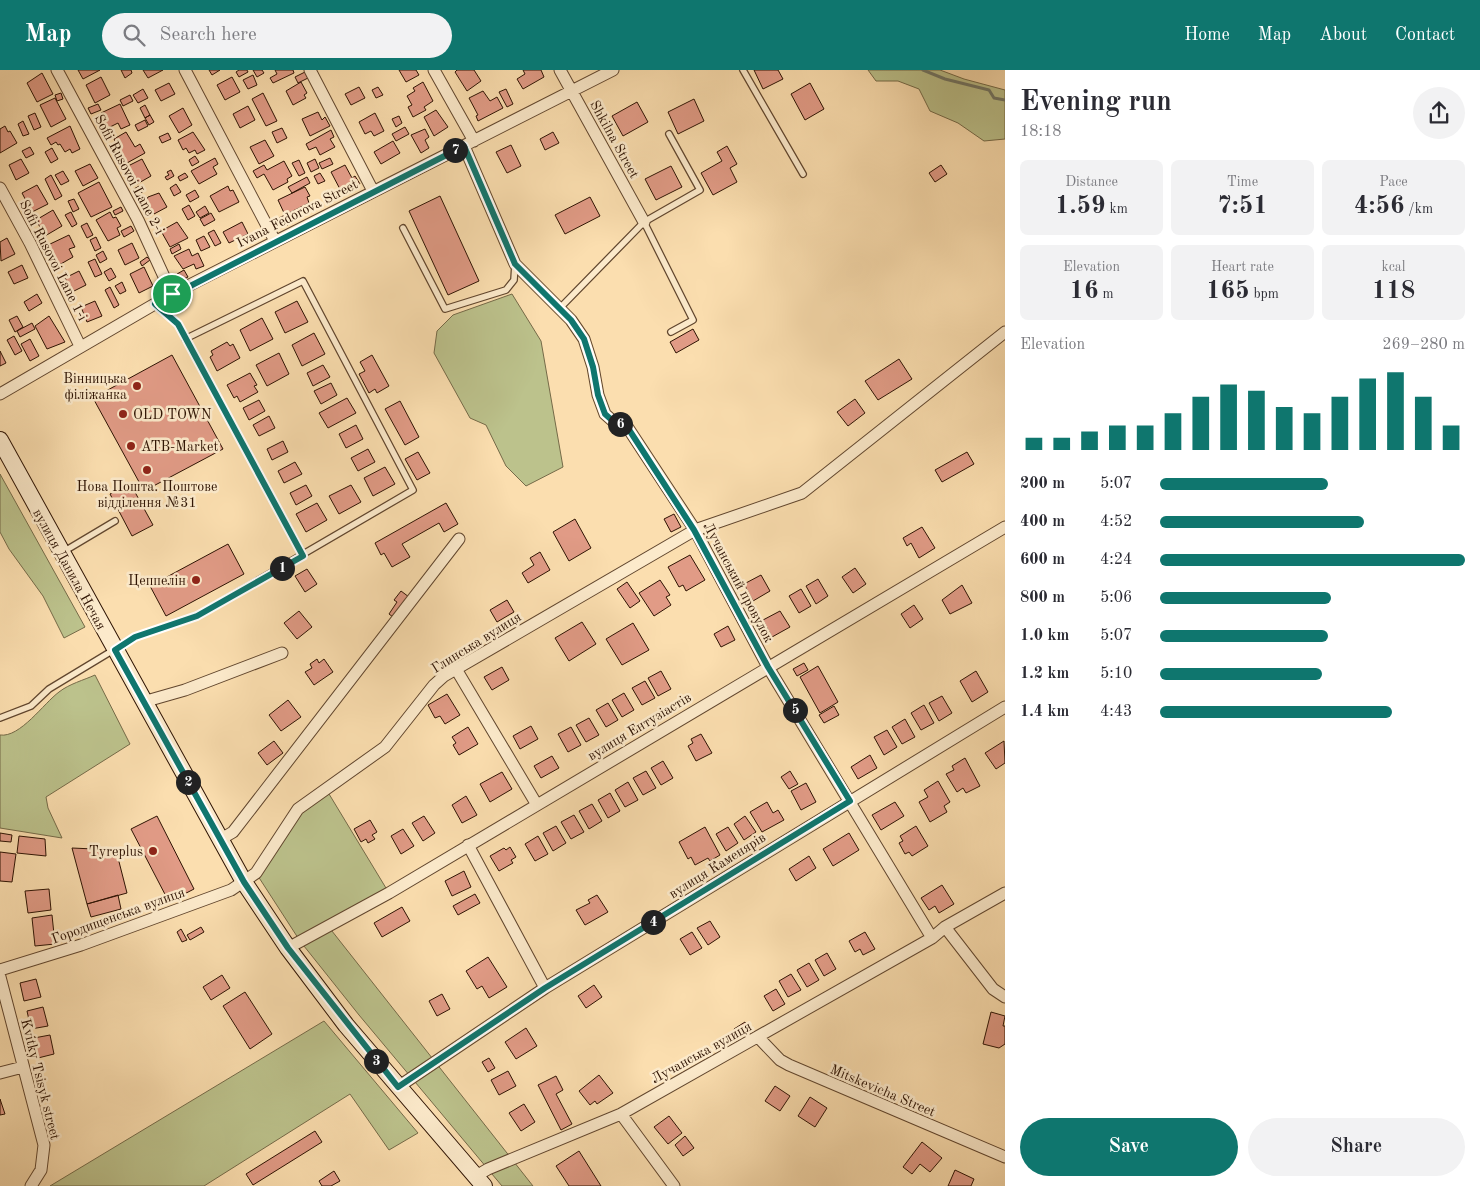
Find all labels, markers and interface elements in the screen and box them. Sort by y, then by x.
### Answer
search box [102,13,452,58]
icon: search [120,21,148,49]
text: Map [25,23,72,47]
text: Search here [160,26,257,45]
text: Home [1184,26,1230,44]
text: Map [1258,26,1291,44]
text: About [1319,26,1367,44]
text: Contact [1395,26,1455,44]
button: share [1413,87,1465,139]
text: Evening run [1020,89,1172,117]
street label: Shkilna Street [587,98,641,181]
street label: Sofii Rusovoi Lane 2-i [92,112,167,237]
text: 18:18 [1020,124,1062,140]
pin: 7 [442,138,468,162]
text: 7 [451,143,460,157]
text: Distance [1065,175,1118,189]
text: Time [1227,175,1258,189]
text: Pace [1379,175,1408,189]
street label: Ivana Fedorova Street [235,177,360,251]
text: 1.59 [1055,194,1106,219]
text: 7:51 [1217,194,1268,219]
text: 4:56 [1354,194,1404,219]
street label: Sofii Rusovoi Lane 1-i [17,198,90,323]
text: km [1106,202,1128,216]
text: /km [1404,202,1433,216]
text: Elevation [1063,260,1120,274]
text: Heart rate [1211,260,1274,274]
text: kcal [1381,260,1406,274]
pin [151,273,193,315]
text: 16 [1069,279,1098,304]
text: 165 [1206,279,1250,304]
text: 118 [1372,279,1415,304]
icon: arrive [158,280,186,308]
text: m [1098,287,1114,301]
text: bpm [1250,287,1279,301]
text: Elevation [1020,337,1085,353]
text: 269–280 m [1382,337,1465,353]
place label: Вінницька філіжанка [63,372,127,403]
marker: Вінницька філіжанка [131,380,143,392]
marker: OLD TOWN [117,408,129,420]
place label: OLD TOWN [133,408,212,422]
pin: 6 [608,412,632,436]
text: 6 [616,417,625,431]
marker: ATB-Market [125,440,137,452]
place label: ATB-Market [141,440,218,454]
marker: Нова Пошта. Поштове відділення №31 [141,464,153,476]
text: 200 m [1020,476,1065,492]
text: 5:07 [1100,476,1132,492]
place label: Нова Пошта. Поштове відділення №31 [77,480,217,510]
street label: вулиця Данила Нечая [30,507,108,632]
text: 400 m [1020,514,1065,530]
text: 4:52 [1100,514,1132,530]
street label: Лучанський провулок [700,520,776,645]
text: 600 m [1020,552,1065,568]
text: 4:24 [1100,552,1132,568]
pin: 1 [270,556,294,580]
text: 1 [278,561,287,575]
place label: Цеппелін [128,574,186,588]
marker: Цеппелін [190,574,202,586]
text: 800 m [1020,590,1065,606]
text: 5:06 [1100,590,1132,606]
street label: Глинська вулиця [429,610,524,676]
text: 1.0 km [1020,628,1069,644]
text: 5:07 [1100,628,1132,644]
text: 1.2 km [1020,666,1069,682]
text: 5:10 [1100,666,1132,682]
street label: вулиця Ентузіастів [585,690,694,763]
pin: 5 [782,698,808,722]
text: 5 [791,703,800,717]
text: 1.4 km [1020,704,1069,720]
text: 4:43 [1100,704,1132,720]
pin: 2 [176,770,200,794]
text: 2 [184,775,193,789]
street label: вулиця Каменярів [667,830,769,901]
place label: Tyreplus [89,845,143,859]
marker: Tyreplus [147,845,159,857]
street label: Городищенська вулиця [50,885,187,947]
pin: 4 [640,910,666,934]
text: 4 [649,915,658,929]
street label: Kvitky Tsisyk street [18,1017,62,1141]
street label: Лучанська вулиця [649,1019,754,1086]
pin: 3 [364,1048,388,1074]
text: 3 [372,1054,381,1068]
street label: Mitskevicha Street [828,1062,937,1119]
button: Save [1020,1118,1238,1176]
button: Share [1248,1118,1465,1176]

